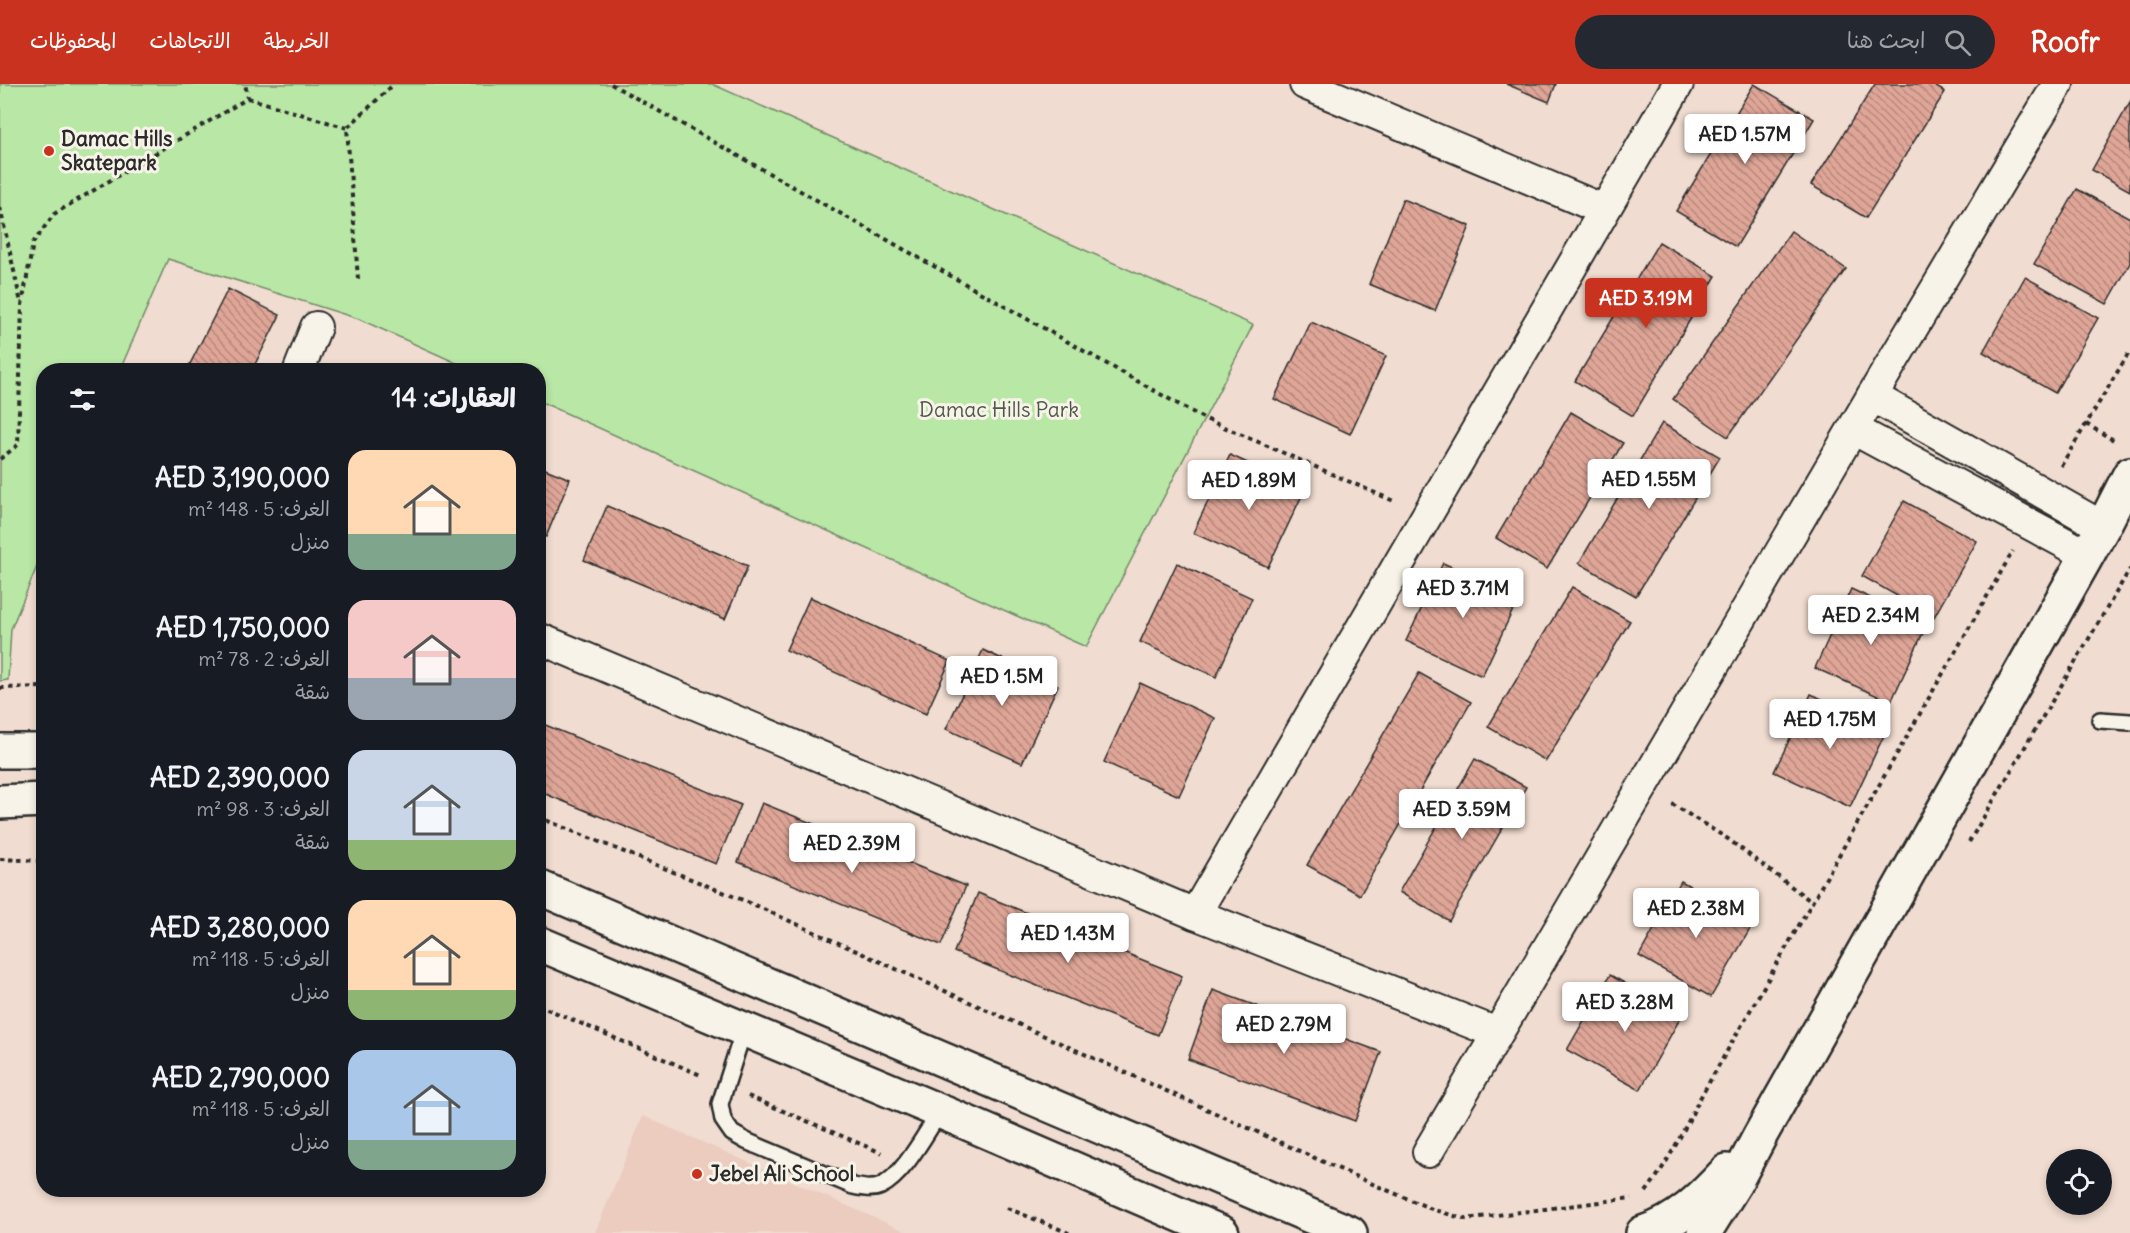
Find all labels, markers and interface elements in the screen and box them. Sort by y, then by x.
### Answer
search box [1575,15,1995,69]
text: Roofr [2031,24,2100,60]
text: ابحث هنا [1847,26,1926,54]
icon: search [1941,26,1974,59]
text: المحفوظات [30,27,116,54]
text: الاتجاهات [149,27,231,54]
text: الخريطة [264,27,329,54]
pin: AED 1.57M [1676,114,1814,165]
text: AED 1.57M [1698,121,1792,146]
place label: Damac Hills Skatepark [61,125,173,176]
marker: Damac Hills Skatepark [42,144,56,158]
pin: AED 3.19M [1577,278,1715,329]
text: AED 3.19M [1599,285,1693,310]
text: العقارات: 14 [391,381,516,414]
icon: filters [66,383,99,416]
park label: Damac Hills Park [919,396,1079,423]
pin: AED 1.55M [1580,459,1718,510]
pin: AED 1.89M [1180,460,1318,511]
text: AED 3,190,000 [155,461,330,494]
text: AED 1.55M [1602,466,1696,491]
text: AED 1.89M [1202,467,1296,492]
icon: home [396,474,468,546]
text: الغرف: 5 · 148 m² [188,496,330,521]
text: منزل [291,529,330,554]
pin: AED 3.71M [1394,568,1532,619]
text: AED 3.71M [1416,575,1510,600]
pin: AED 2.34M [1802,595,1940,646]
text: AED 2.34M [1822,602,1920,627]
text: AED 1,750,000 [156,611,330,644]
icon: home [396,624,468,696]
text: الغرف: 2 · 78 m² [199,646,330,671]
pin: AED 1.5M [940,656,1064,707]
text: AED 1.5M [960,663,1044,688]
text: شقة [295,679,330,704]
pin: AED 1.75M [1761,699,1899,750]
text: AED 1.75M [1783,706,1877,731]
text: AED 2,390,000 [150,761,330,794]
icon: home [396,774,468,846]
pin: AED 3.59M [1393,789,1531,840]
text: الغرف: 3 · 98 m² [196,796,330,821]
text: AED 3.59M [1413,796,1511,821]
pin: AED 2.39M [783,823,921,874]
text: شقة [295,829,330,854]
text: AED 2.39M [803,830,901,855]
pin: AED 2.38M [1627,888,1765,939]
text: AED 2.38M [1647,895,1745,920]
text: AED 3,280,000 [150,911,330,944]
pin: AED 1.43M [999,913,1137,964]
text: AED 1.43M [1021,920,1115,945]
icon: home [396,924,468,996]
text: الغرف: 5 · 118 m² [192,946,330,971]
text: منزل [291,979,330,1004]
pin: AED 3.28M [1556,982,1694,1033]
text: AED 3.28M [1576,989,1674,1014]
pin: AED 2.79M [1215,1004,1353,1055]
text: AED 2.79M [1236,1011,1332,1036]
text: AED 2,790,000 [152,1061,330,1094]
icon: home [396,1074,468,1146]
text: الغرف: 5 · 118 m² [192,1096,330,1121]
text: منزل [291,1129,330,1154]
map controls [2046,1149,2112,1215]
button: locate [2046,1149,2112,1215]
place label: Jebel Ali School [709,1160,854,1187]
marker: Jebel Ali School [690,1167,704,1181]

